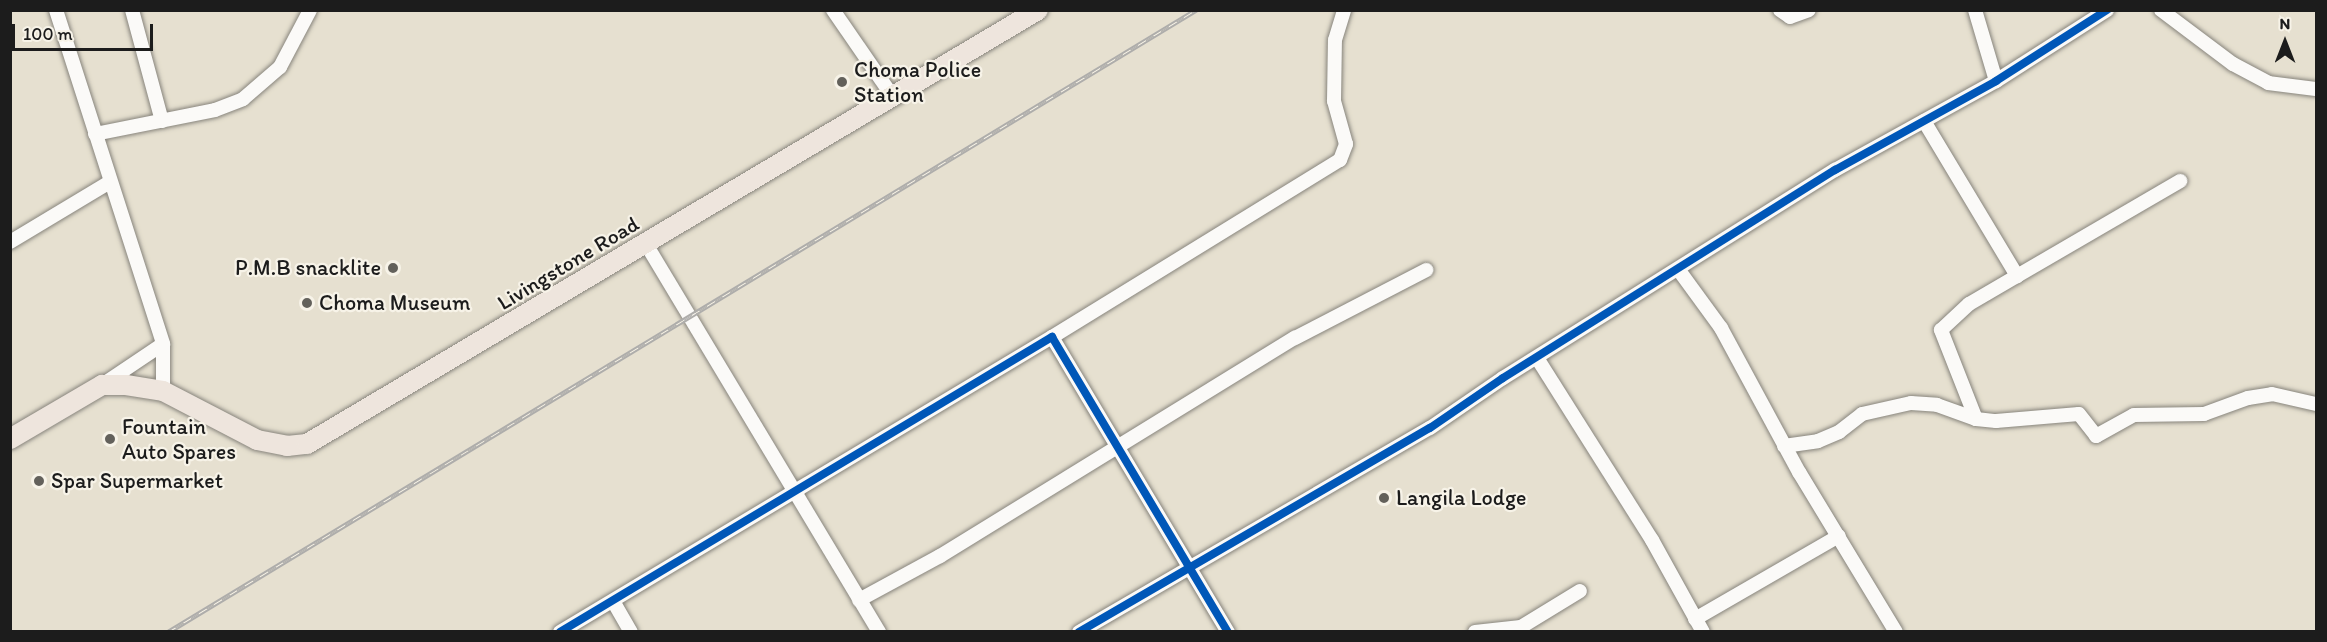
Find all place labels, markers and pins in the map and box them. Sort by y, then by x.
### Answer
place label: Choma Police Station [854,56,980,107]
marker: Choma Police Station [835,75,849,89]
place label: P.M.B snacklite [235,255,381,281]
marker: P.M.B snacklite [386,261,400,275]
place label: Choma Museum [319,290,469,316]
marker: Choma Museum [300,296,314,310]
place label: Fountain Auto Spares [122,413,237,464]
marker: Fountain Auto Spares [103,432,117,446]
place label: Spar Supermarket [51,468,223,494]
marker: Spar Supermarket [32,474,46,488]
place label: Langila Lodge [1396,485,1527,511]
marker: Langila Lodge [1377,491,1391,505]

